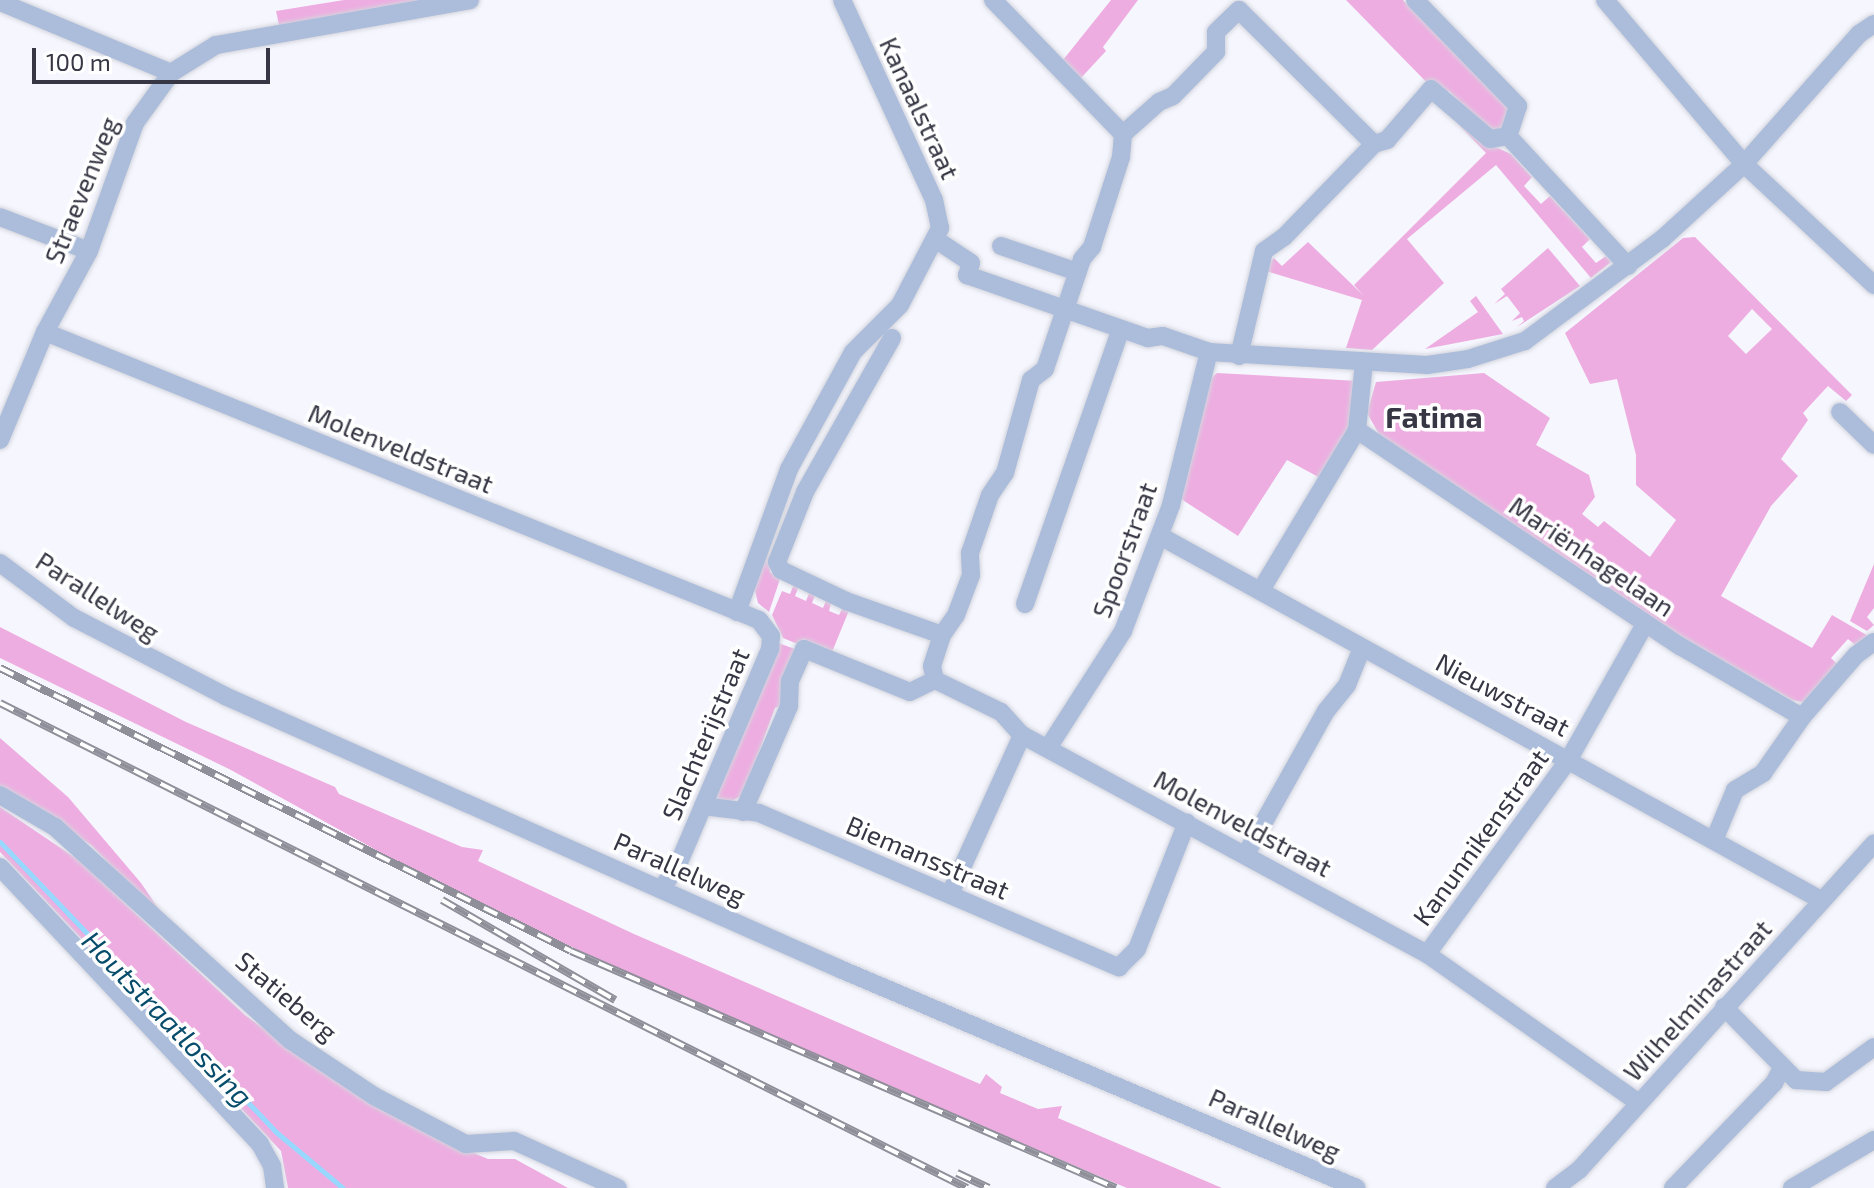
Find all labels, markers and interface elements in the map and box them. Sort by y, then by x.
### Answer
scale bar [36,32,274,82]
street label: Kanaalstraat [874,32,966,184]
text: 100 m [46,47,111,76]
street label: Straevenweg [37,112,125,268]
street label: Molenveldstraat [304,397,498,499]
district label: Fatima [1385,398,1483,434]
street label: Spoorstraat [1085,478,1163,622]
street label: Mariënhagelaan [1504,489,1680,623]
street label: Parallelweg [30,545,166,647]
street label: Slachterijstraat [655,643,755,825]
street label: Nieuwstraat [1431,646,1575,742]
street label: Kanunnikenstraat [1406,743,1554,931]
street label: Molenveldstraat [1149,763,1337,883]
street label: Biemansstraat [842,809,1014,905]
street label: Parallelweg [609,825,751,911]
street label: Wilhelminastraat [1616,913,1778,1087]
water label: Houtstraatlossing [76,923,260,1113]
street label: Statieberg [230,945,344,1047]
street label: Parallelweg [1204,1081,1346,1167]

